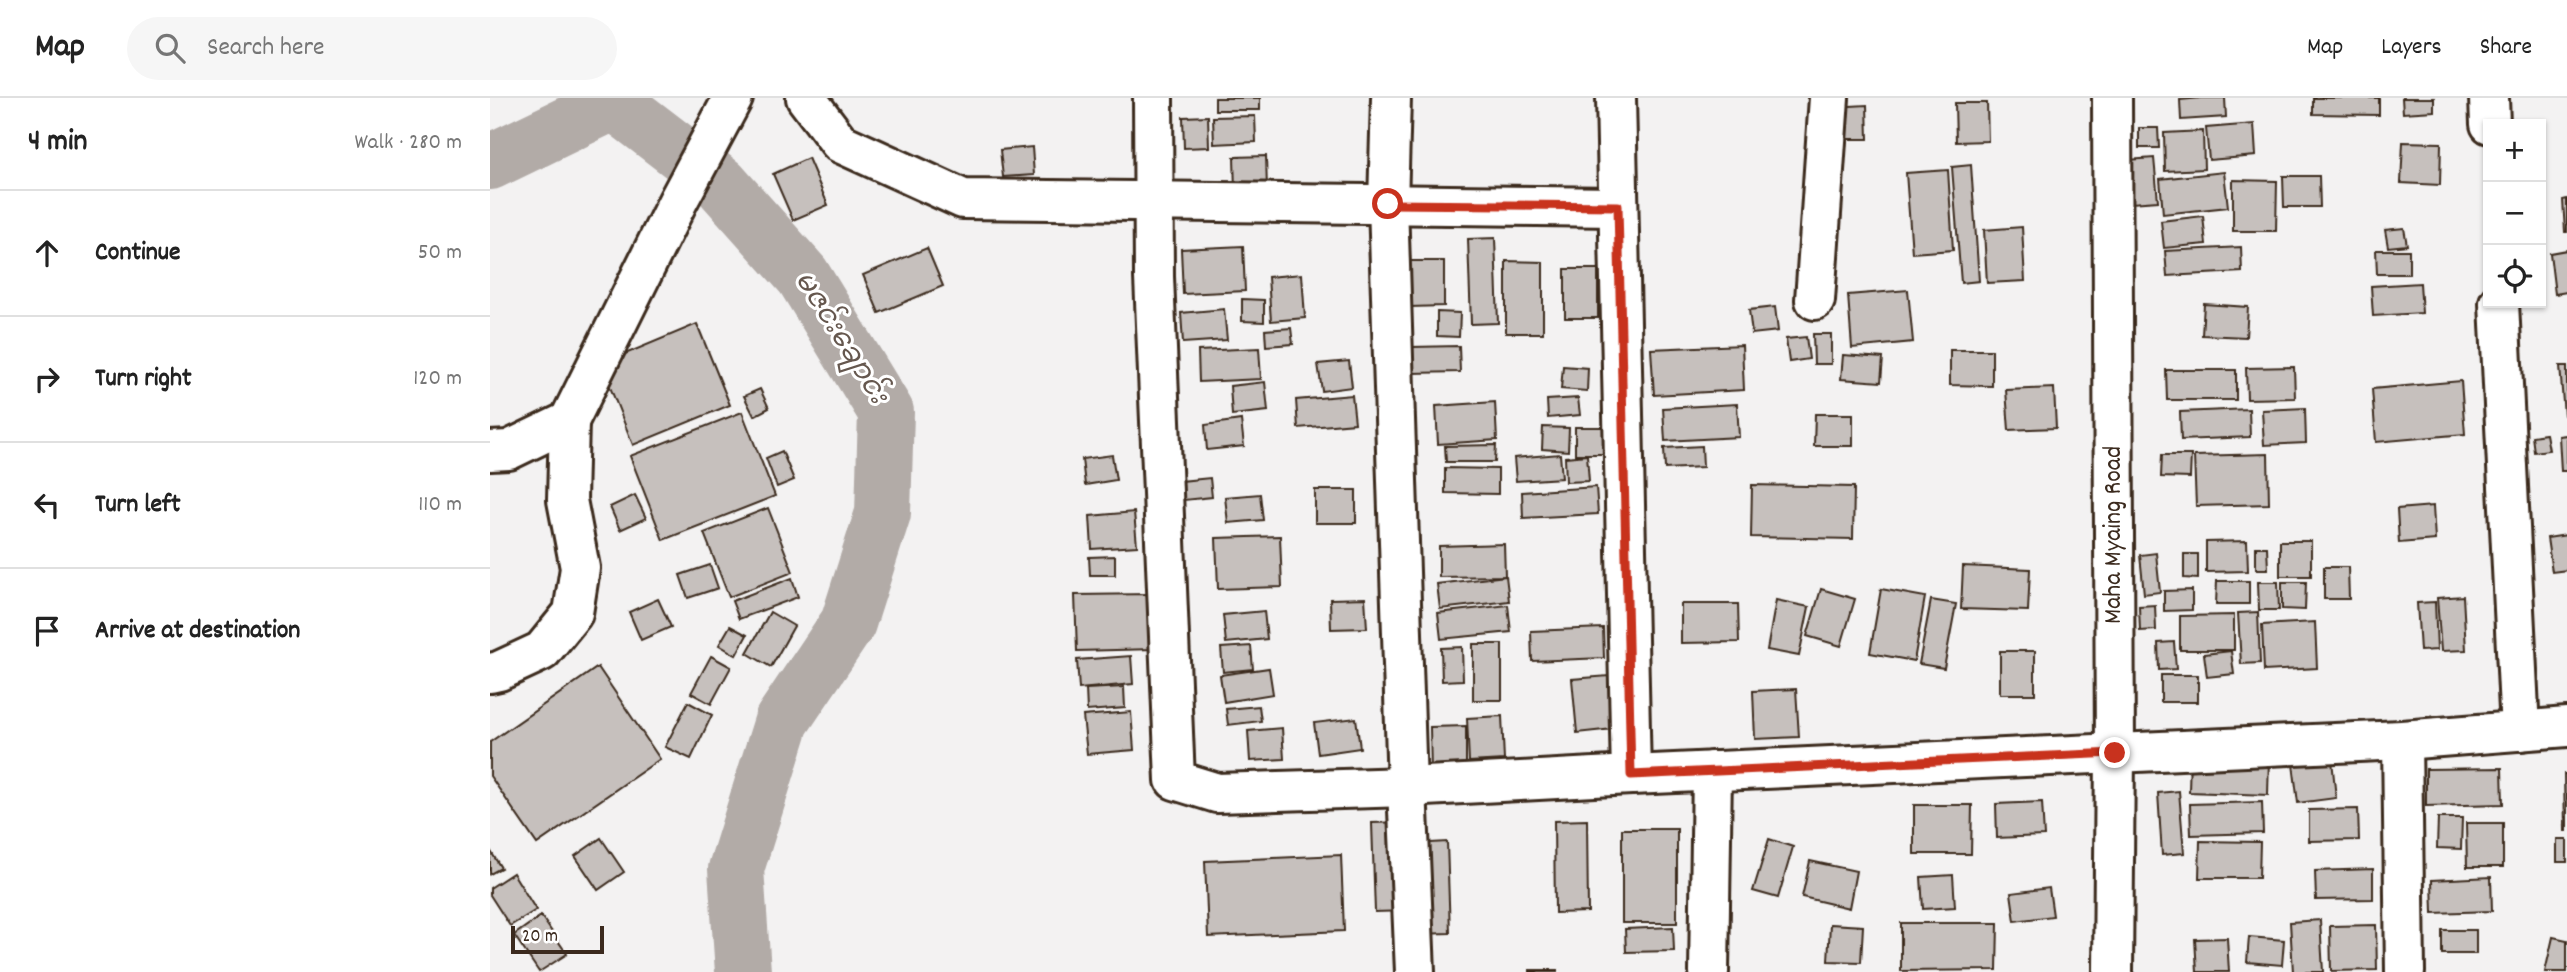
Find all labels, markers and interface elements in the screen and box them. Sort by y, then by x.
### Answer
search box [127,17,617,80]
text: Map [35,25,85,72]
icon: search [151,29,189,67]
text: Search here [207,30,325,67]
text: Map [2307,31,2343,65]
text: Layers [2381,31,2442,65]
text: Share [2480,31,2532,65]
map controls [2483,119,2546,308]
button: + [2483,119,2546,182]
text: 4 min [28,122,87,165]
text: Walk · 280 m [354,127,462,160]
button: − [2483,182,2546,245]
route start [1372,188,1403,219]
icon: ahead [28,234,66,272]
text: Continue [95,235,180,272]
text: 50 m [418,237,462,270]
button: locate [2483,245,2546,308]
water label: မဇင်းချောင်း [782,263,900,415]
icon: right [28,360,66,398]
text: Turn right [95,361,192,398]
text: 120 m [413,363,462,396]
street label: Maha Myaing Road [2096,446,2133,624]
icon: left [28,486,66,524]
text: Turn left [95,487,181,524]
text: 110 m [418,489,462,522]
icon: arrive [28,612,66,650]
text: Arrive at destination [95,613,300,650]
route end [2099,737,2130,768]
scale bar [511,923,604,955]
text: 20 m [522,924,558,951]

